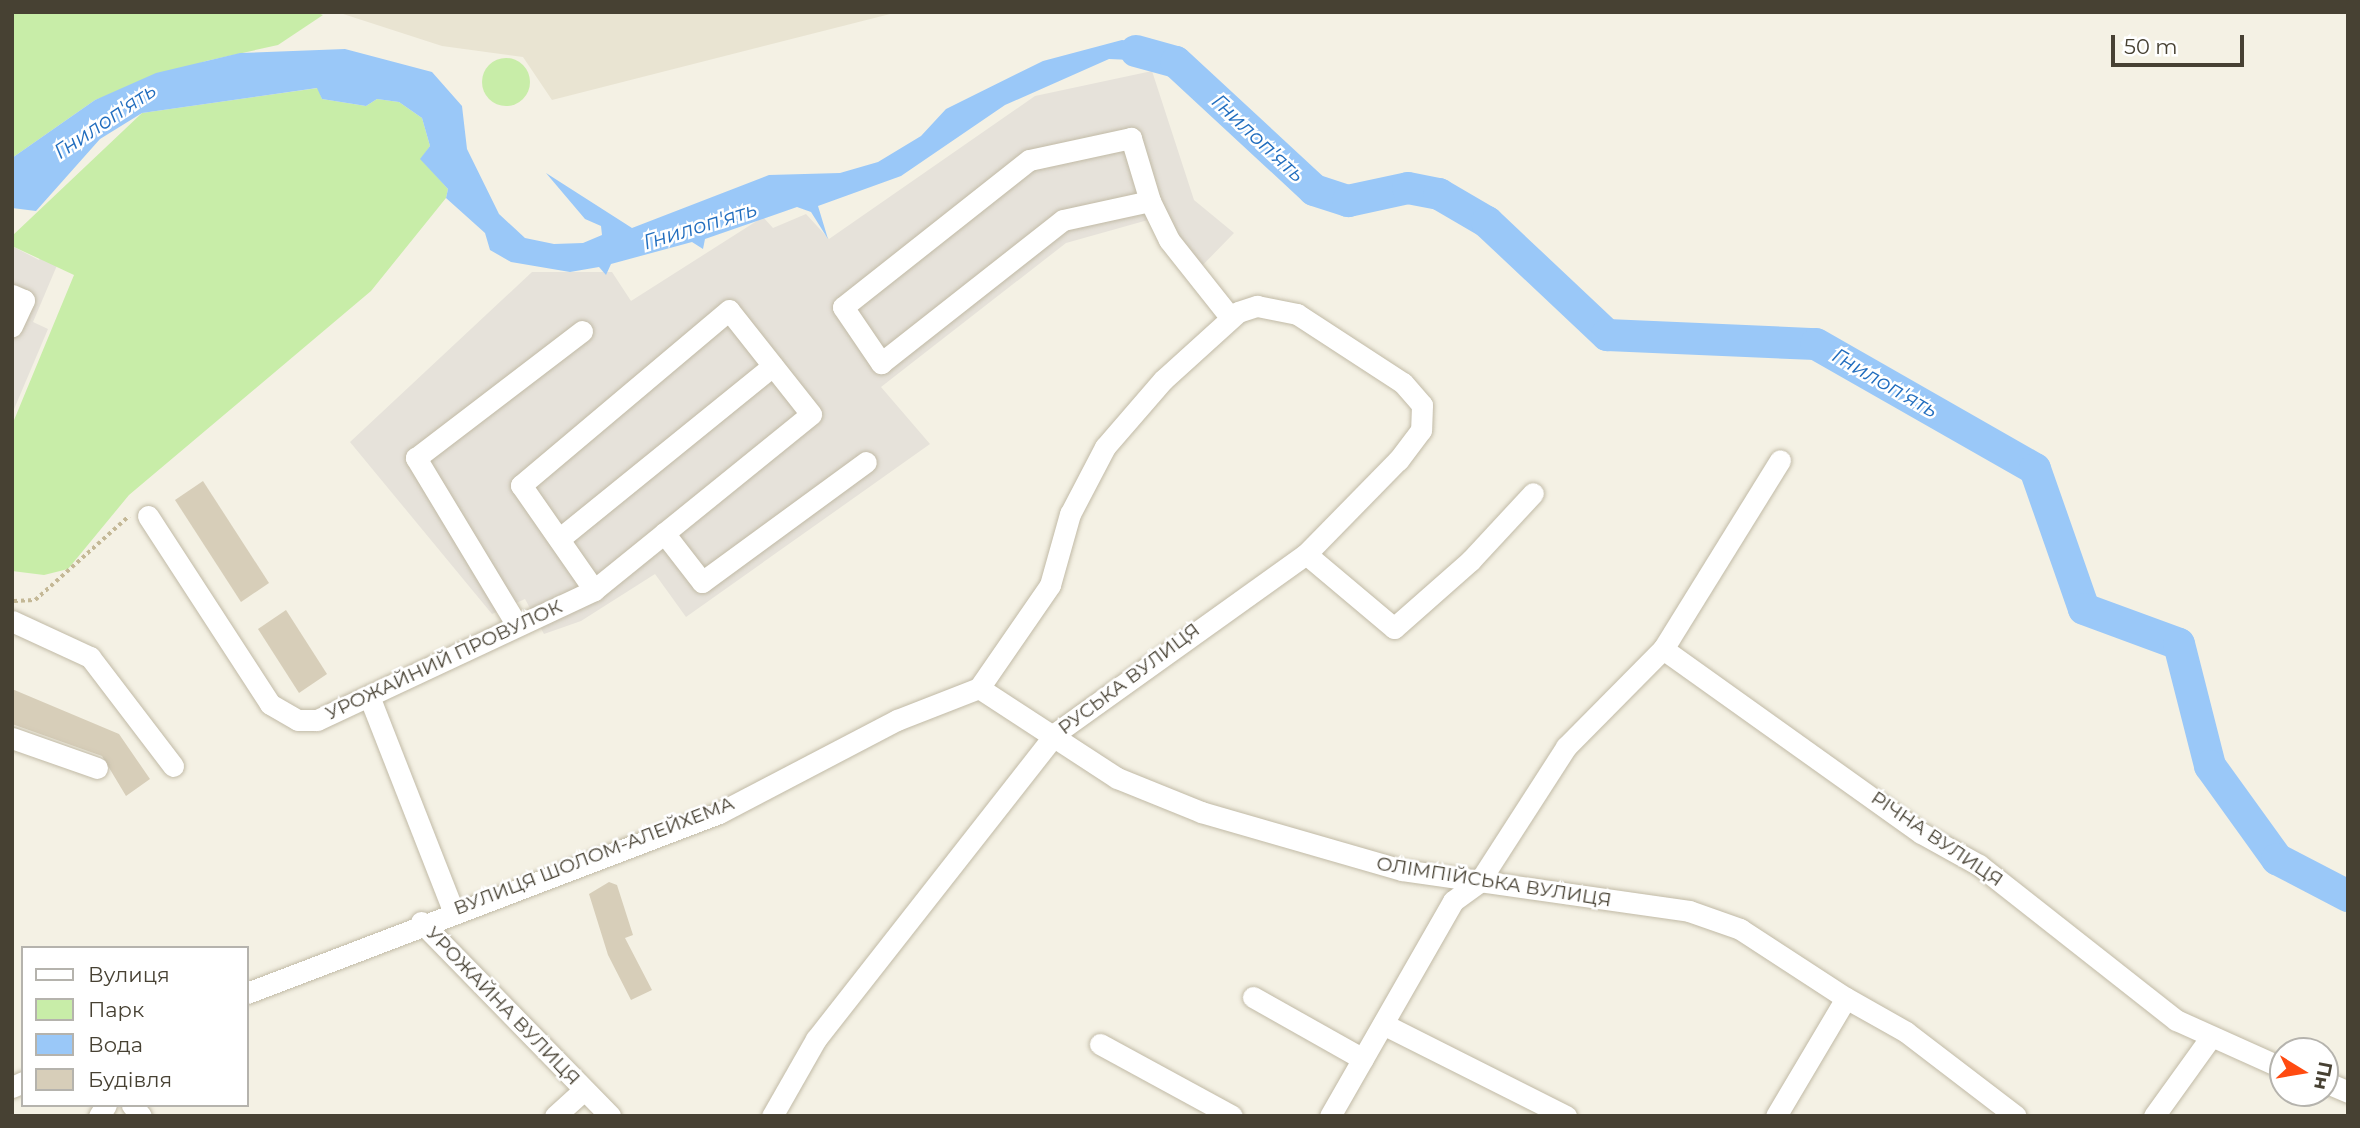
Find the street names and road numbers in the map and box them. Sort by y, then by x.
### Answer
street label: УРОЖАЙНИЙ ПРОВУЛОК [322,595,566,725]
street label: РУСЬКА ВУЛИЦЯ [1054,618,1204,740]
street label: РІЧНА ВУЛИЦЯ [1867,786,2007,892]
street label: ВУЛИЦЯ ШОЛОМ-АЛЕЙХЕМА [451,792,737,920]
street label: ОЛІМПІЙСЬКА ВУЛИЦЯ [1375,852,1613,912]
street label: УРОЖАЙНА ВУЛИЦЯ [421,922,585,1090]

